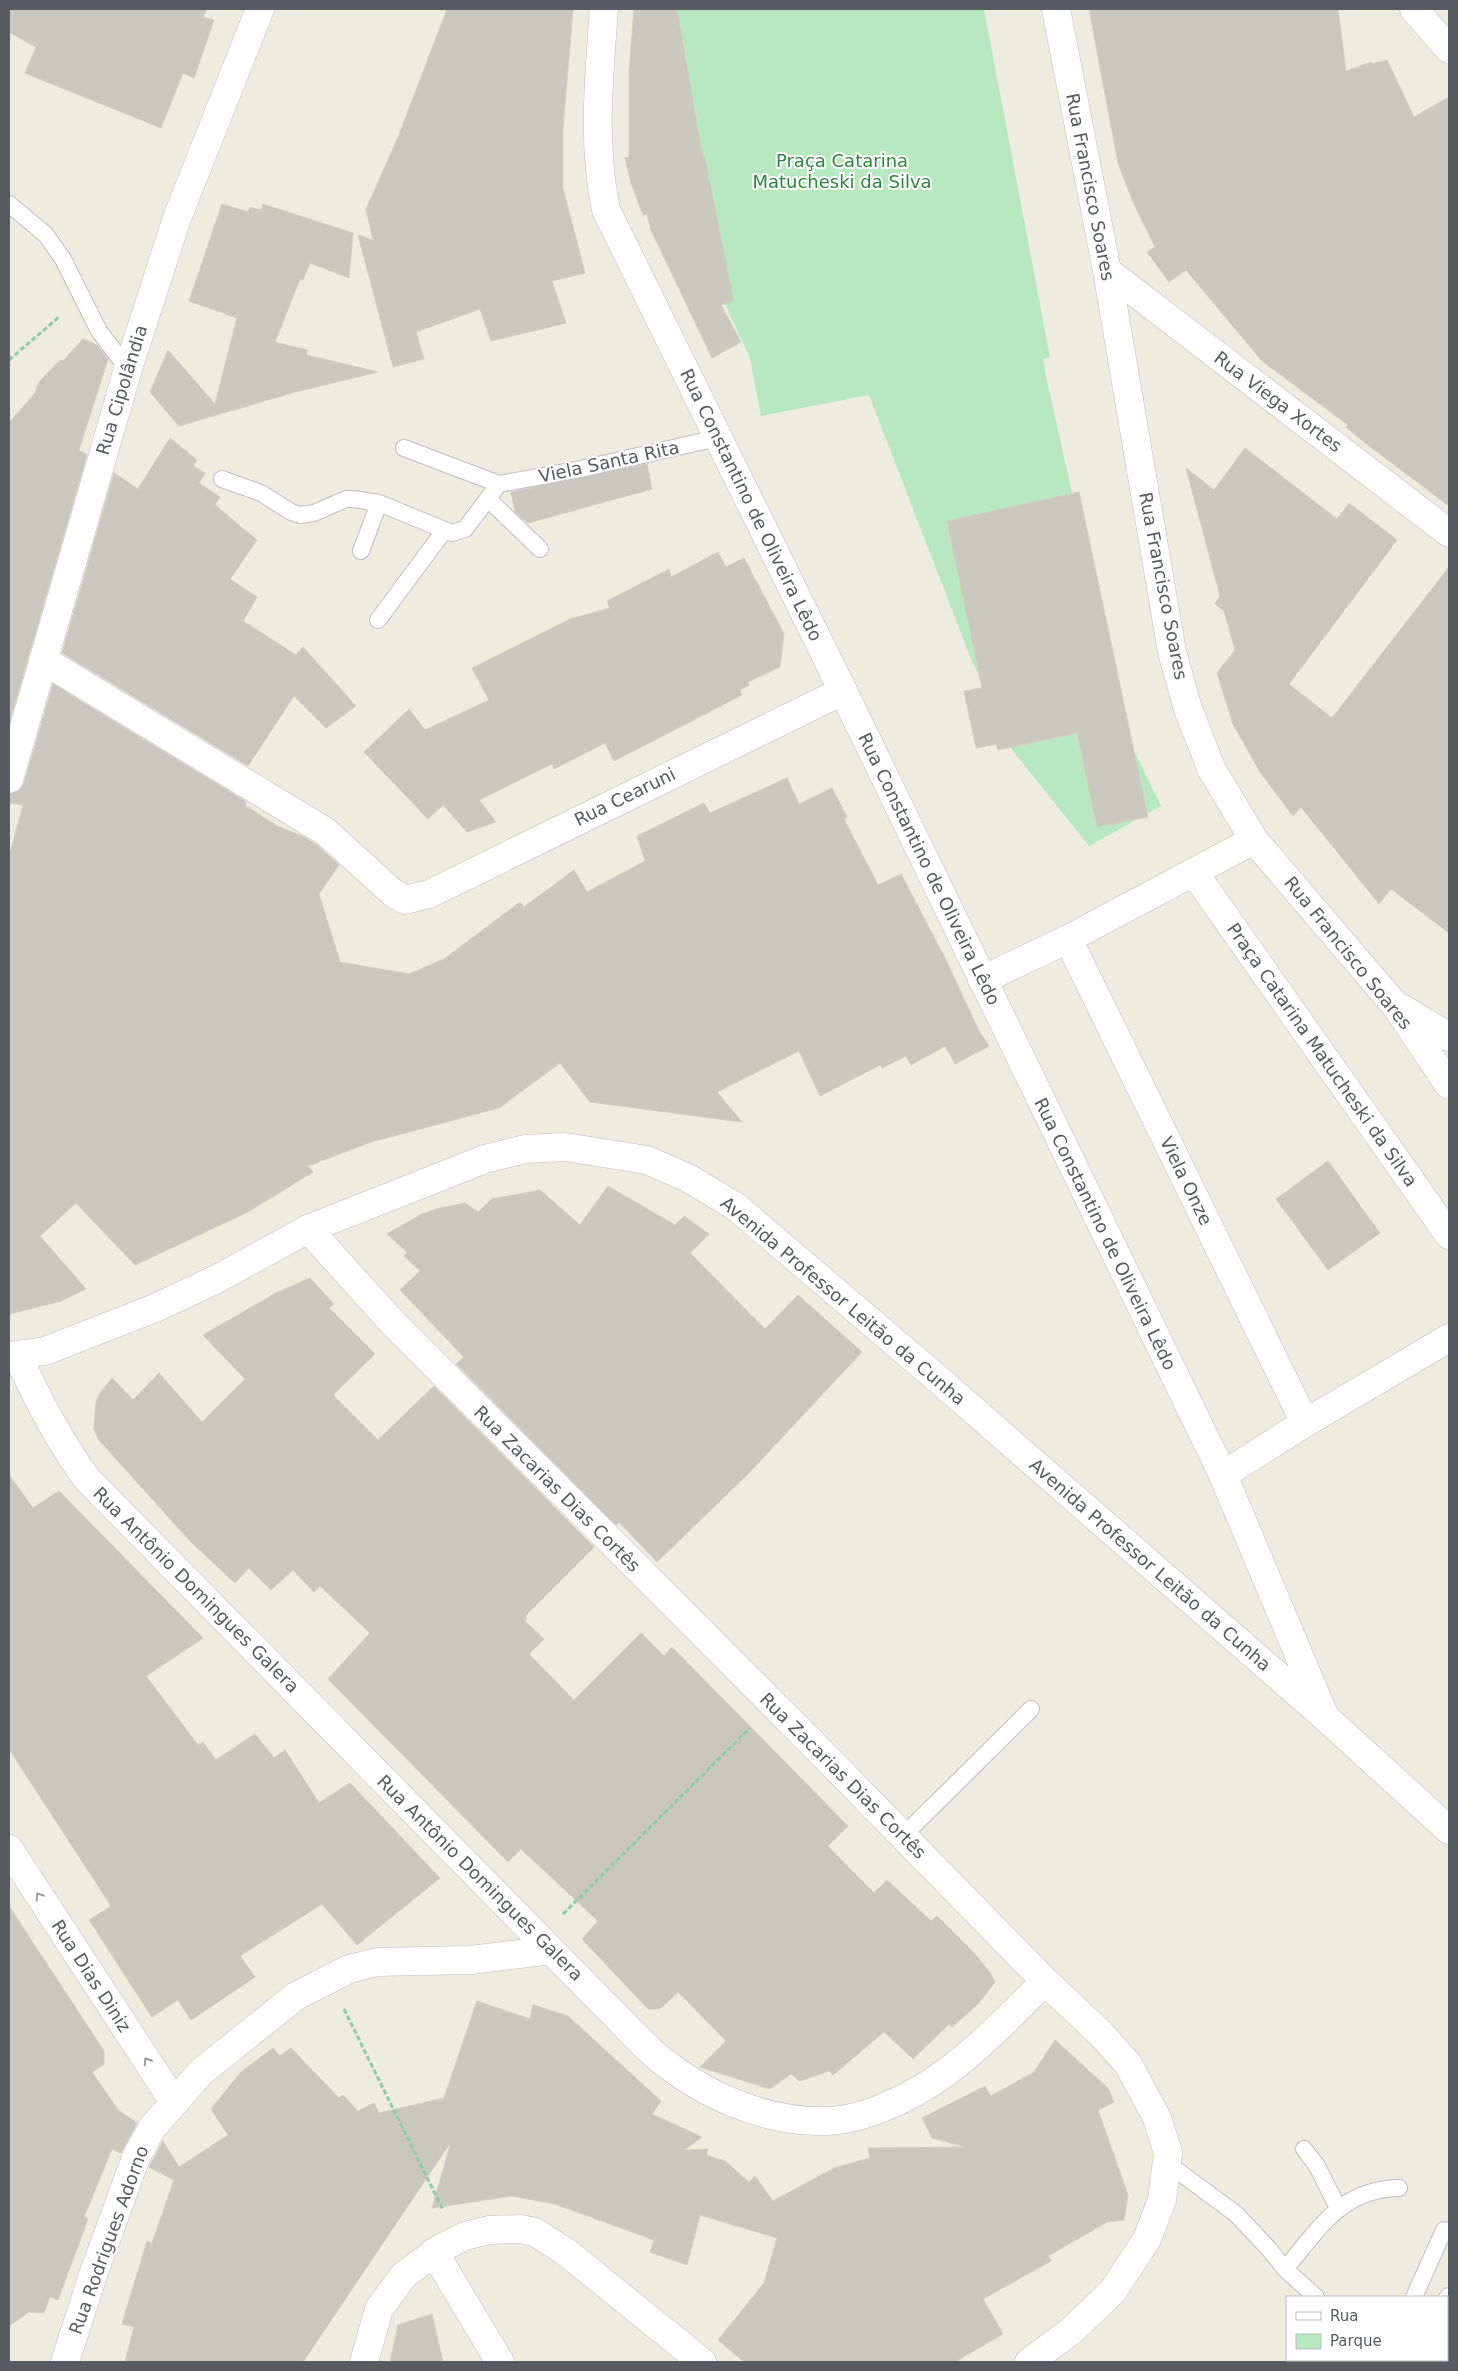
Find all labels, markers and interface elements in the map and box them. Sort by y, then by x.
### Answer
street label: Rua Francisco Soares [1062,91,1119,282]
park label: Praça Catarina Matucheski da Silva [752,150,932,192]
street label: Rua Cipolândia [92,322,151,457]
street label: Rua Viega Xortes [1210,347,1346,456]
street label: Rua Constantino de Oliveira Lêdo [676,365,827,644]
street label: Viela Santa Rita [537,436,681,487]
street label: Rua Francisco Soares [1135,490,1192,681]
street label: Rua Constantino de Oliveira Lêdo [854,729,1005,1008]
street label: Rua Cearuni [571,763,679,830]
street label: Rua Francisco Soares [1280,872,1417,1033]
street label: Praça Catarina Matucheski da Silva [1223,919,1422,1191]
street label: Rua Constantino de Oliveira Lêdo [1030,1094,1181,1373]
street label: Viela Onze [1156,1133,1217,1228]
street label: Avenida Professor Leitão da Cunha [717,1192,970,1409]
street label: Rua Zacarias Dias Cortês [470,1401,645,1576]
street label: Avenida Professor Leitão da Cunha [1025,1454,1275,1675]
street label: Rua Antônio Domingues Galera [89,1482,304,1697]
street label: Rua Zacarias Dias Cortês [756,1688,931,1863]
street label: Rua Antônio Domingues Galera [373,1770,588,1985]
one-way arrow [36,1892,45,1901]
street label: Rua Dias Diniz [47,1916,136,2036]
one-way arrow [144,2057,154,2066]
street label: Rua Rodrigues Adorno [65,2143,152,2337]
legend [1286,2296,1448,2361]
text: Rua [1330,2307,1358,2325]
text: Parque [1330,2332,1382,2350]

